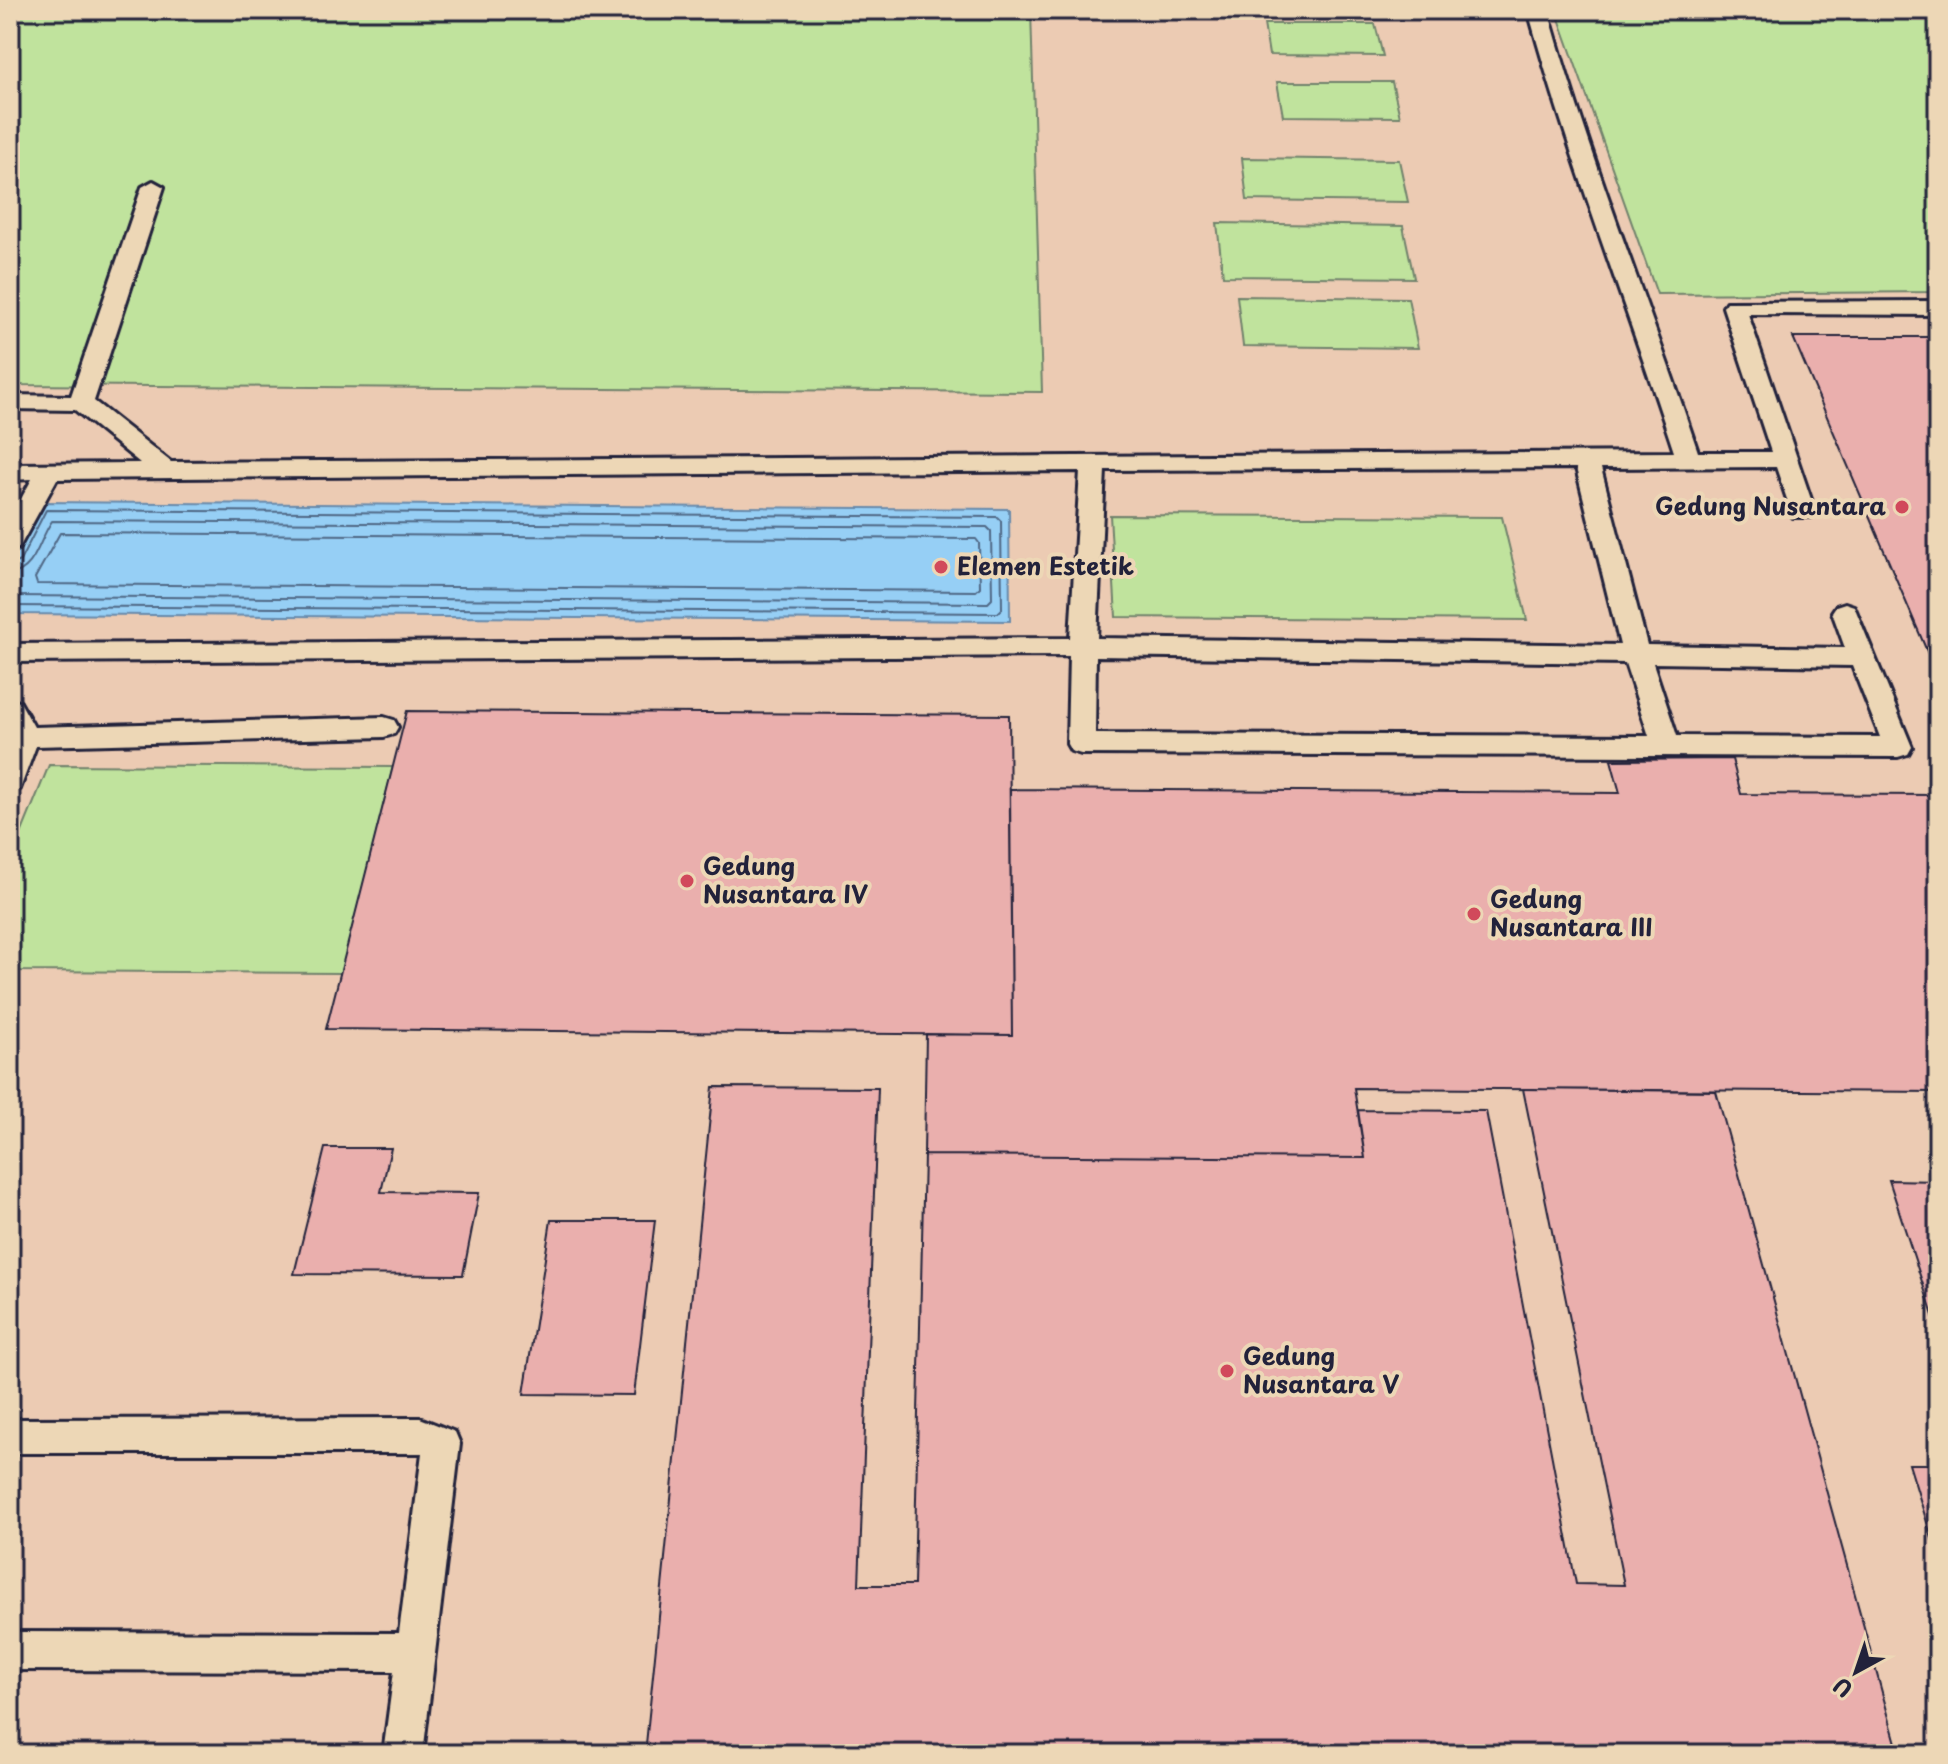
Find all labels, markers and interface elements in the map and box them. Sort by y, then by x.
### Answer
place label: Gedung Nusantara [1655,487,1886,523]
marker: Gedung Nusantara [1893,498,1911,516]
place label: Elemen Estetik [957,547,1134,583]
marker: Elemen Estetik [932,558,950,576]
place label: Gedung Nusantara IV [703,847,868,911]
marker: Gedung Nusantara IV [678,872,696,890]
place label: Gedung Nusantara III [1490,880,1653,944]
marker: Gedung Nusantara III [1465,905,1483,923]
place label: Gedung Nusantara V [1243,1337,1399,1401]
marker: Gedung Nusantara V [1218,1362,1236,1380]
north arrow [1816,1632,1896,1712]
text: U [1825,1670,1859,1706]

